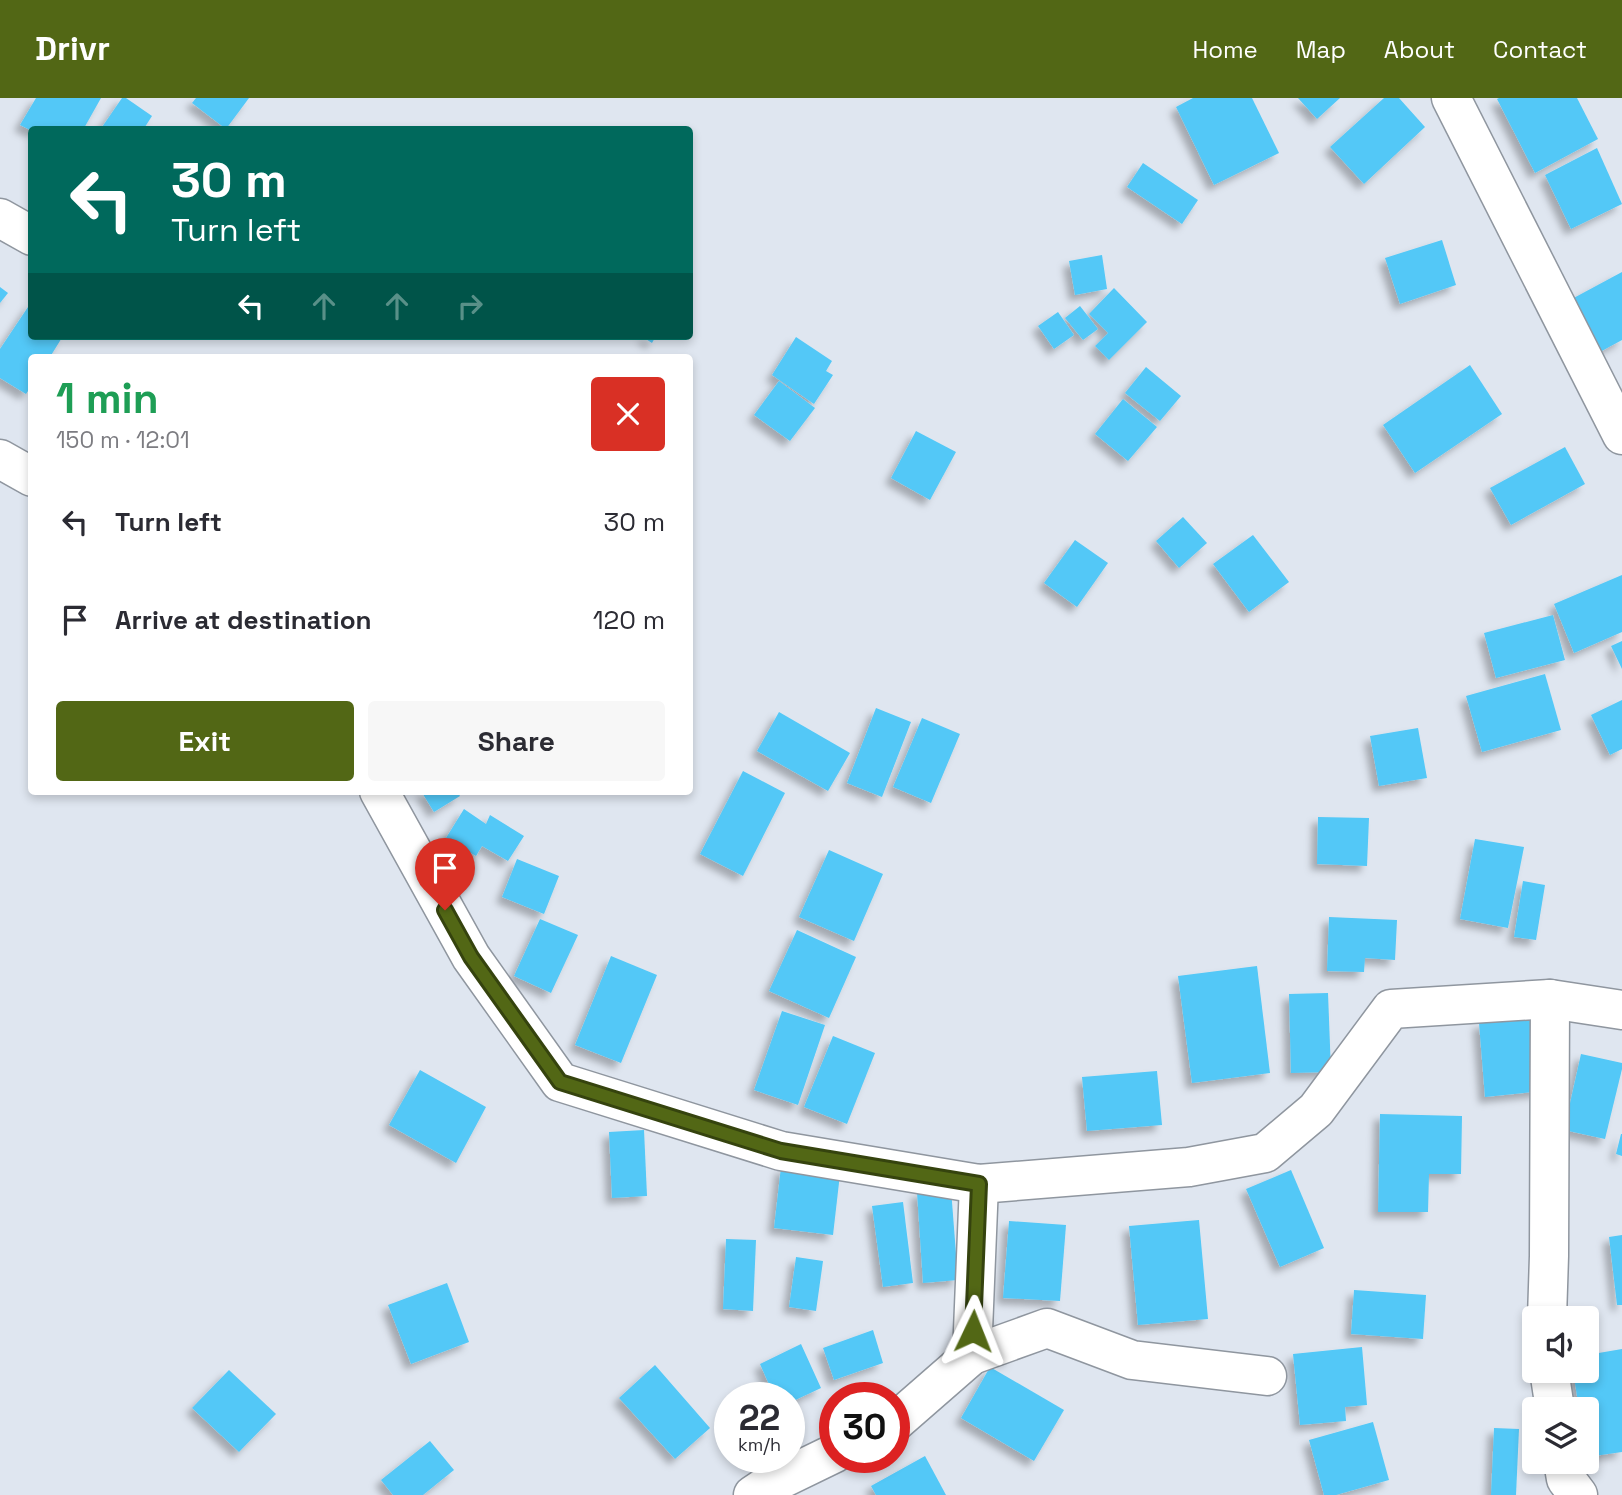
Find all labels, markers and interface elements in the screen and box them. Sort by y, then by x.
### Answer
text: Drivr [35,28,110,70]
text: Home [1192,34,1258,65]
text: Map [1296,34,1346,65]
text: About [1384,34,1455,65]
text: Contact [1493,34,1587,65]
text: 30 m [171,149,287,211]
icon: left [56,154,147,245]
text: Turn left [171,210,301,250]
icon: left [232,287,270,325]
icon: ahead [305,287,343,325]
icon: ahead [378,287,416,325]
icon: right [451,287,489,325]
text: 1 min [56,372,159,425]
button: close [591,377,665,451]
text: 150 m · 12:01 [56,425,190,455]
icon: left [56,503,94,541]
text: Turn left [115,505,222,539]
text: 30 m [604,505,665,539]
icon: arrive [56,601,94,639]
text: Arrive at destination [115,603,372,637]
text: 120 m [593,603,665,637]
button: Exit [56,701,354,781]
button: Share [368,701,665,781]
pin [415,838,475,910]
icon: arrive [426,849,464,887]
position arrow [936,1294,1010,1368]
map controls [1522,1306,1599,1474]
button: sound [1522,1306,1599,1383]
speed limit sign: 30 [819,1382,910,1473]
text: 22 [739,1396,780,1440]
button: layers [1522,1397,1599,1474]
text: km/h [738,1433,781,1456]

